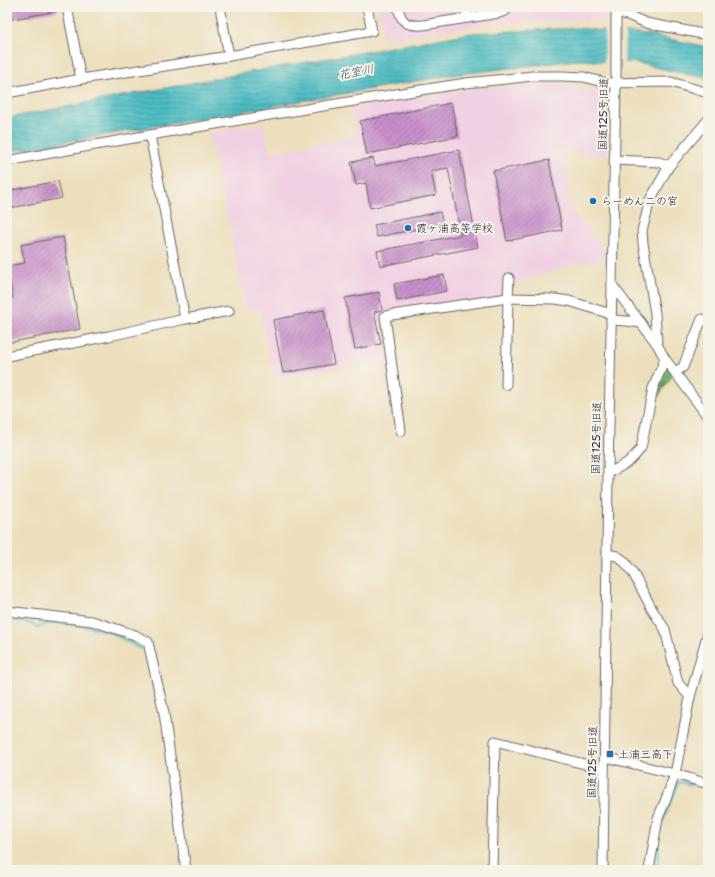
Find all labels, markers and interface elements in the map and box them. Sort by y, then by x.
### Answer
water label: 花室川 [337,61,375,83]
street label: 国道125号旧道 [595,77,612,151]
place label: らーめん二の宮 [601,194,678,209]
marker: らーめん二の宮 [588,196,598,206]
place label: 霞ヶ浦高等学校 [416,221,493,236]
marker: 霞ヶ浦高等学校 [403,223,413,233]
street label: 国道125号旧道 [588,401,605,475]
street label: 国道125号旧道 [584,725,601,799]
place label: 土浦三高下 [618,747,673,762]
marker: 土浦三高下 [605,749,615,759]

